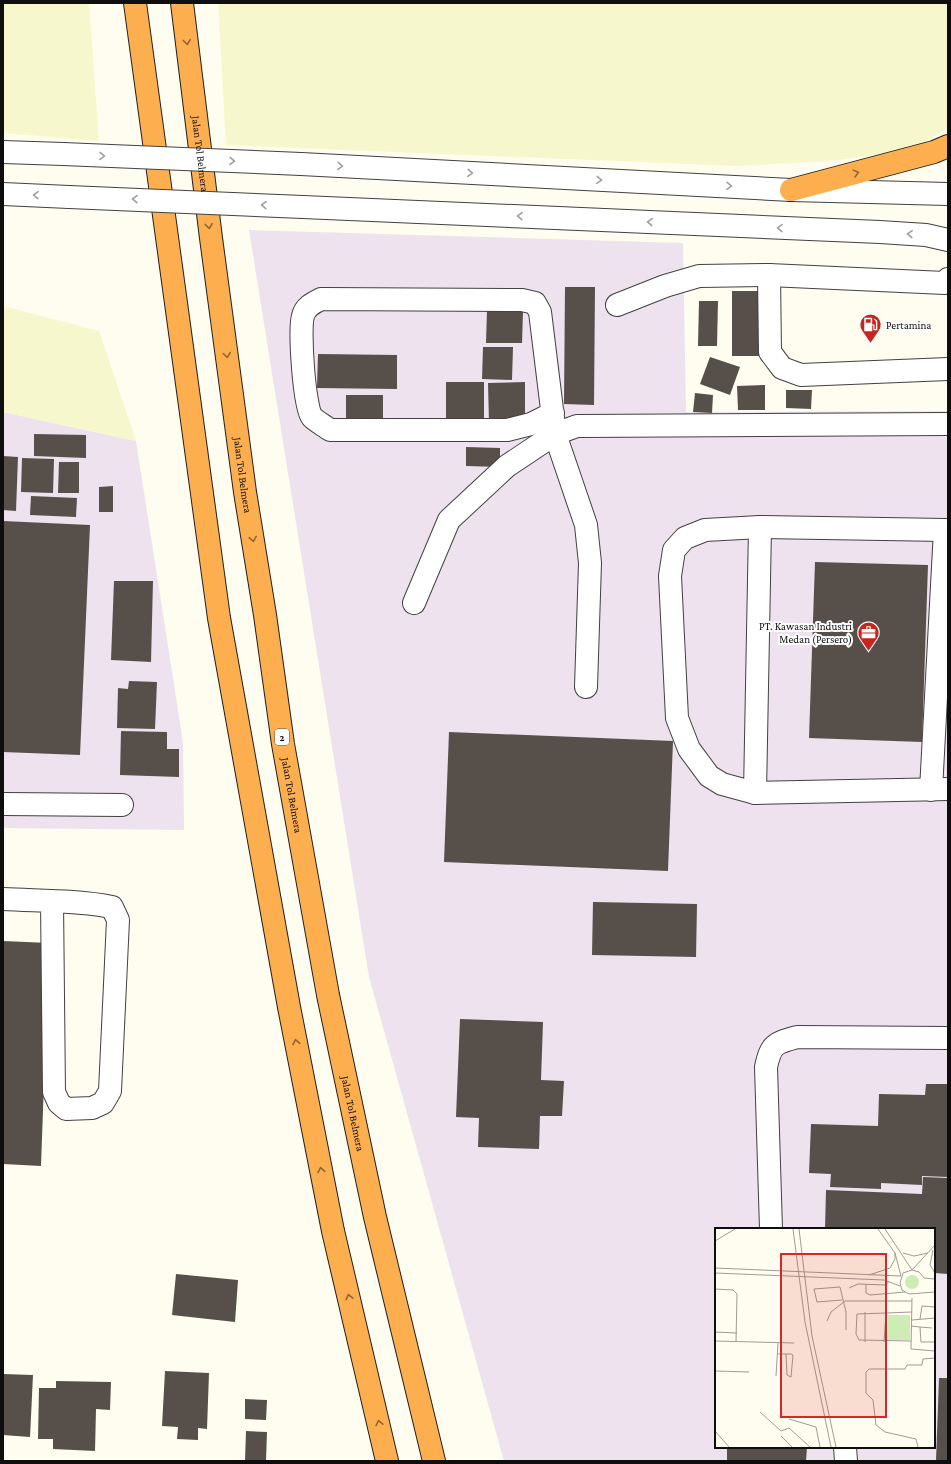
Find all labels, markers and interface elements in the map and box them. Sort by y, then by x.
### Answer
one-way arrow [182,39,191,45]
street label: Jalan Tol Belmera [189,114,211,193]
one-way arrow [99,151,105,160]
one-way arrow [229,157,235,166]
one-way arrow [337,162,343,171]
one-way arrow [467,169,473,177]
one-way arrow [852,169,859,177]
one-way arrow [596,175,602,184]
one-way arrow [726,182,732,191]
one-way arrow [33,191,39,200]
one-way arrow [132,195,138,204]
one-way arrow [261,201,267,209]
one-way arrow [517,212,523,220]
one-way arrow [647,218,653,226]
one-way arrow [204,223,213,229]
one-way arrow [777,223,783,232]
one-way arrow [907,229,913,238]
fuel station icon: Pertamina [857,312,883,345]
place label: Pertamina [886,319,931,331]
one-way arrow [222,352,231,358]
street label: Jalan Tol Belmera [231,435,254,514]
one-way arrow [248,536,257,542]
office icon: PT. Kawasan Industri Medan (Persero) [855,619,881,652]
place label: PT. Kawasan Industri Medan (Persero) [759,620,852,646]
road number: 2 [275,729,289,745]
street label: Jalan Tol Belmera [278,756,305,834]
one-way arrow [292,1039,300,1045]
street label: Jalan Tol Belmera [338,1074,367,1152]
one-way arrow [317,1166,326,1173]
inset map [715,1228,935,1448]
one-way arrow [345,1293,353,1300]
one-way arrow [375,1420,383,1426]

